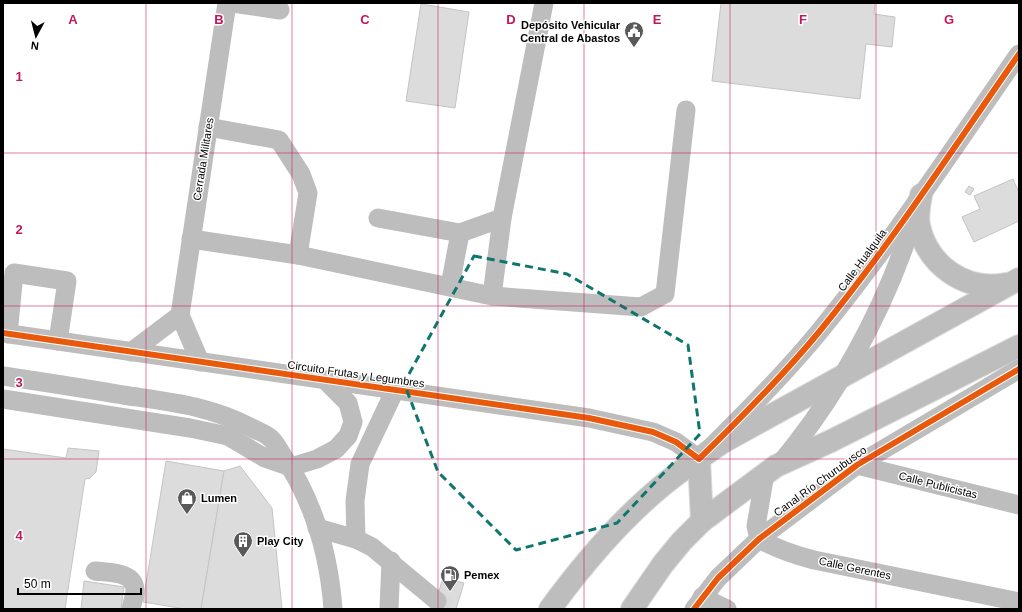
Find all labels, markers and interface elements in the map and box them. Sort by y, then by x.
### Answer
text: A [68,12,78,27]
text: B [214,12,224,27]
text: C [360,12,370,27]
text: D [506,12,516,27]
text: E [653,12,662,27]
text: F [799,12,807,27]
text: G [944,12,954,27]
north arrow [16,16,56,56]
place label: Depósito Vehicular Central de Abastos [520,19,621,44]
public building icon: Depósito Vehicular Central de Abastos [623,20,645,48]
text: N [30,39,39,52]
text: 1 [15,69,23,84]
street label: Cerrada Militares [191,116,216,201]
text: 2 [15,222,23,237]
street label: Calle Hualquila [835,226,889,293]
street label: Circuito Frutas y Legumbres [287,358,426,390]
text: 3 [15,375,23,390]
street label: Canal Río Churubusco [771,443,869,519]
street label: Calle Publicistas [897,469,979,501]
shop icon: Lumen [176,487,198,515]
place label: Lumen [201,492,237,504]
text: 4 [15,528,23,543]
building icon: Play City [232,530,254,558]
place label: Play City [257,535,304,547]
street label: Calle Gerentes [818,555,893,582]
fuel station icon: Pemex [439,564,461,592]
place label: Pemex [464,569,500,581]
scale bar [18,570,141,596]
text: 50 m [24,577,51,591]

